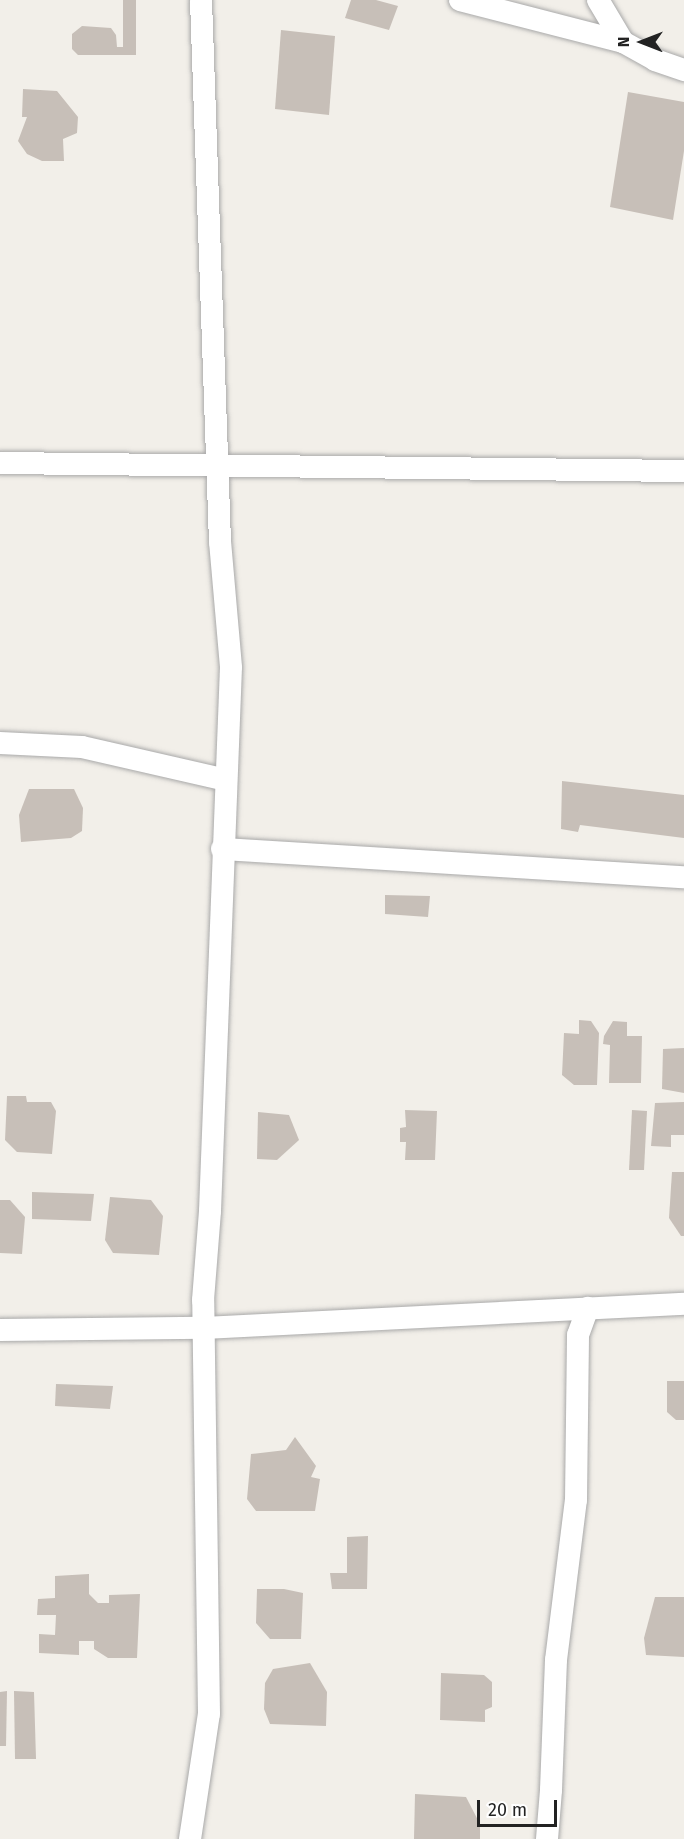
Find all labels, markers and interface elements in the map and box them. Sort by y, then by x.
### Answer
north arrow [612,12,672,72]
text: N [614,37,633,47]
scale bar [480,1788,560,1826]
text: 20 m [488,1799,527,1821]

